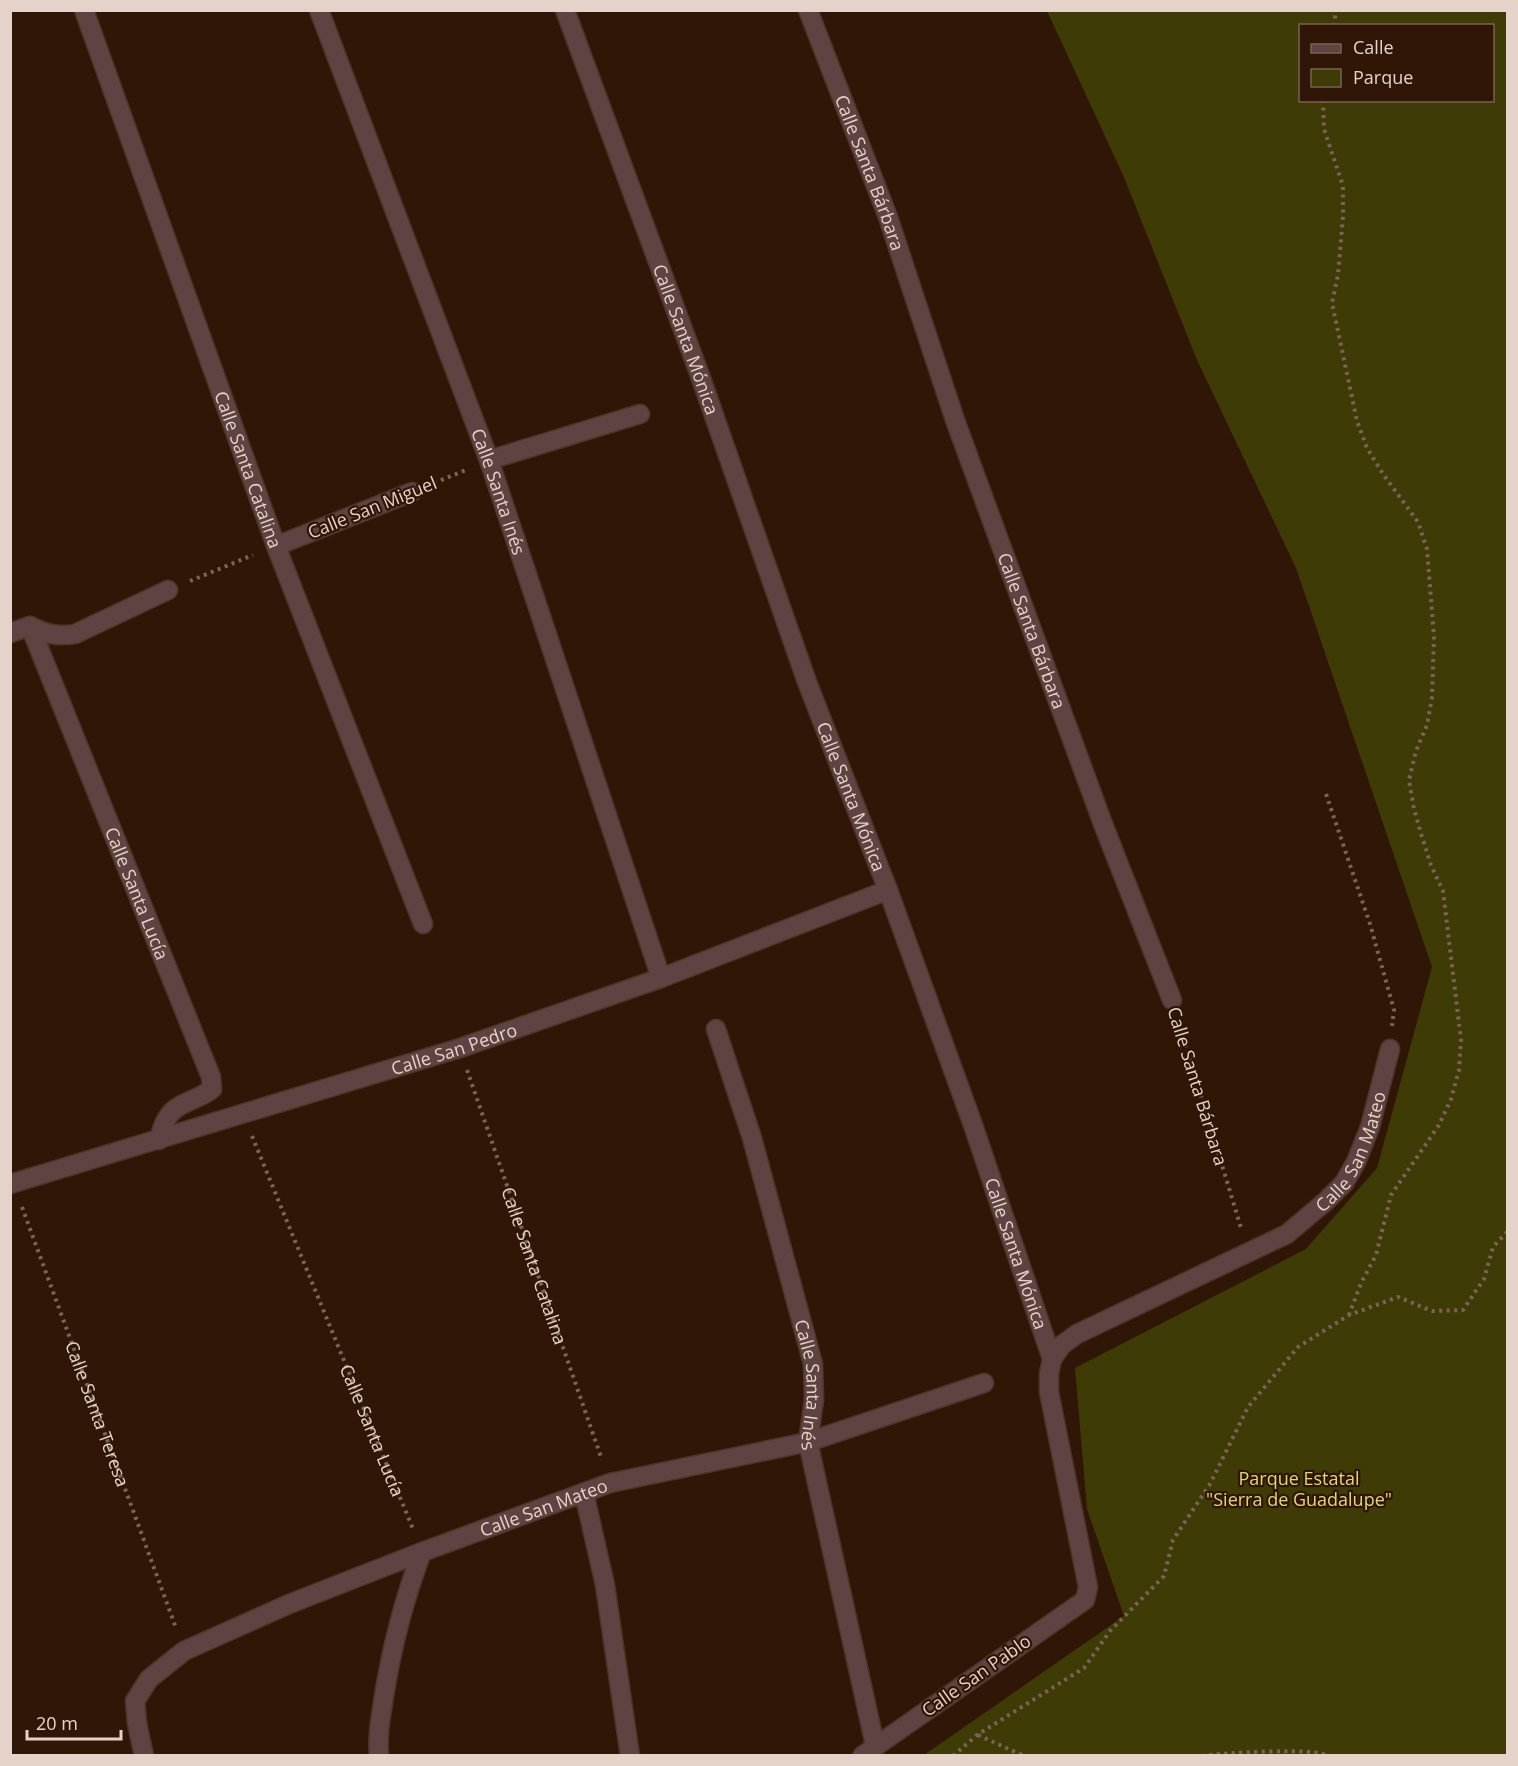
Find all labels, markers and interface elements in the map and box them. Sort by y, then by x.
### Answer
legend [1299,24,1494,102]
text: Calle [1353,35,1394,59]
text: Parque [1353,65,1413,89]
street label: Calle Santa Bárbara [830,91,910,253]
street label: Calle Santa Mónica [648,261,725,418]
street label: Calle Santa Catalina [209,388,288,551]
street label: Calle Santa Inés [466,425,532,558]
street label: Calle San Miguel [304,470,440,544]
street label: Calle Santa Bárbara [993,549,1072,712]
street label: Calle Santa Mónica [812,718,891,875]
street label: Calle Santa Lucía [100,823,175,963]
street label: Calle Santa Bárbara [1162,1004,1234,1168]
street label: Calle San Pedro [388,1017,520,1080]
street label: Calle San Mateo [1310,1089,1391,1217]
street label: Calle Santa Mónica [980,1175,1053,1332]
street label: Calle Santa Catalina [496,1184,573,1348]
street label: Calle Santa Inés [789,1317,826,1452]
street label: Calle Santa Teresa [60,1337,135,1490]
street label: Calle Santa Lucía [335,1360,410,1500]
park label: Parque Estatal "Sierra de Guadalupe" [1206,1466,1392,1511]
street label: Calle San Mateo [476,1473,611,1542]
street label: Calle San Pablo [917,1628,1035,1722]
scale bar [27,1703,122,1741]
text: 20 m [36,1711,78,1735]

